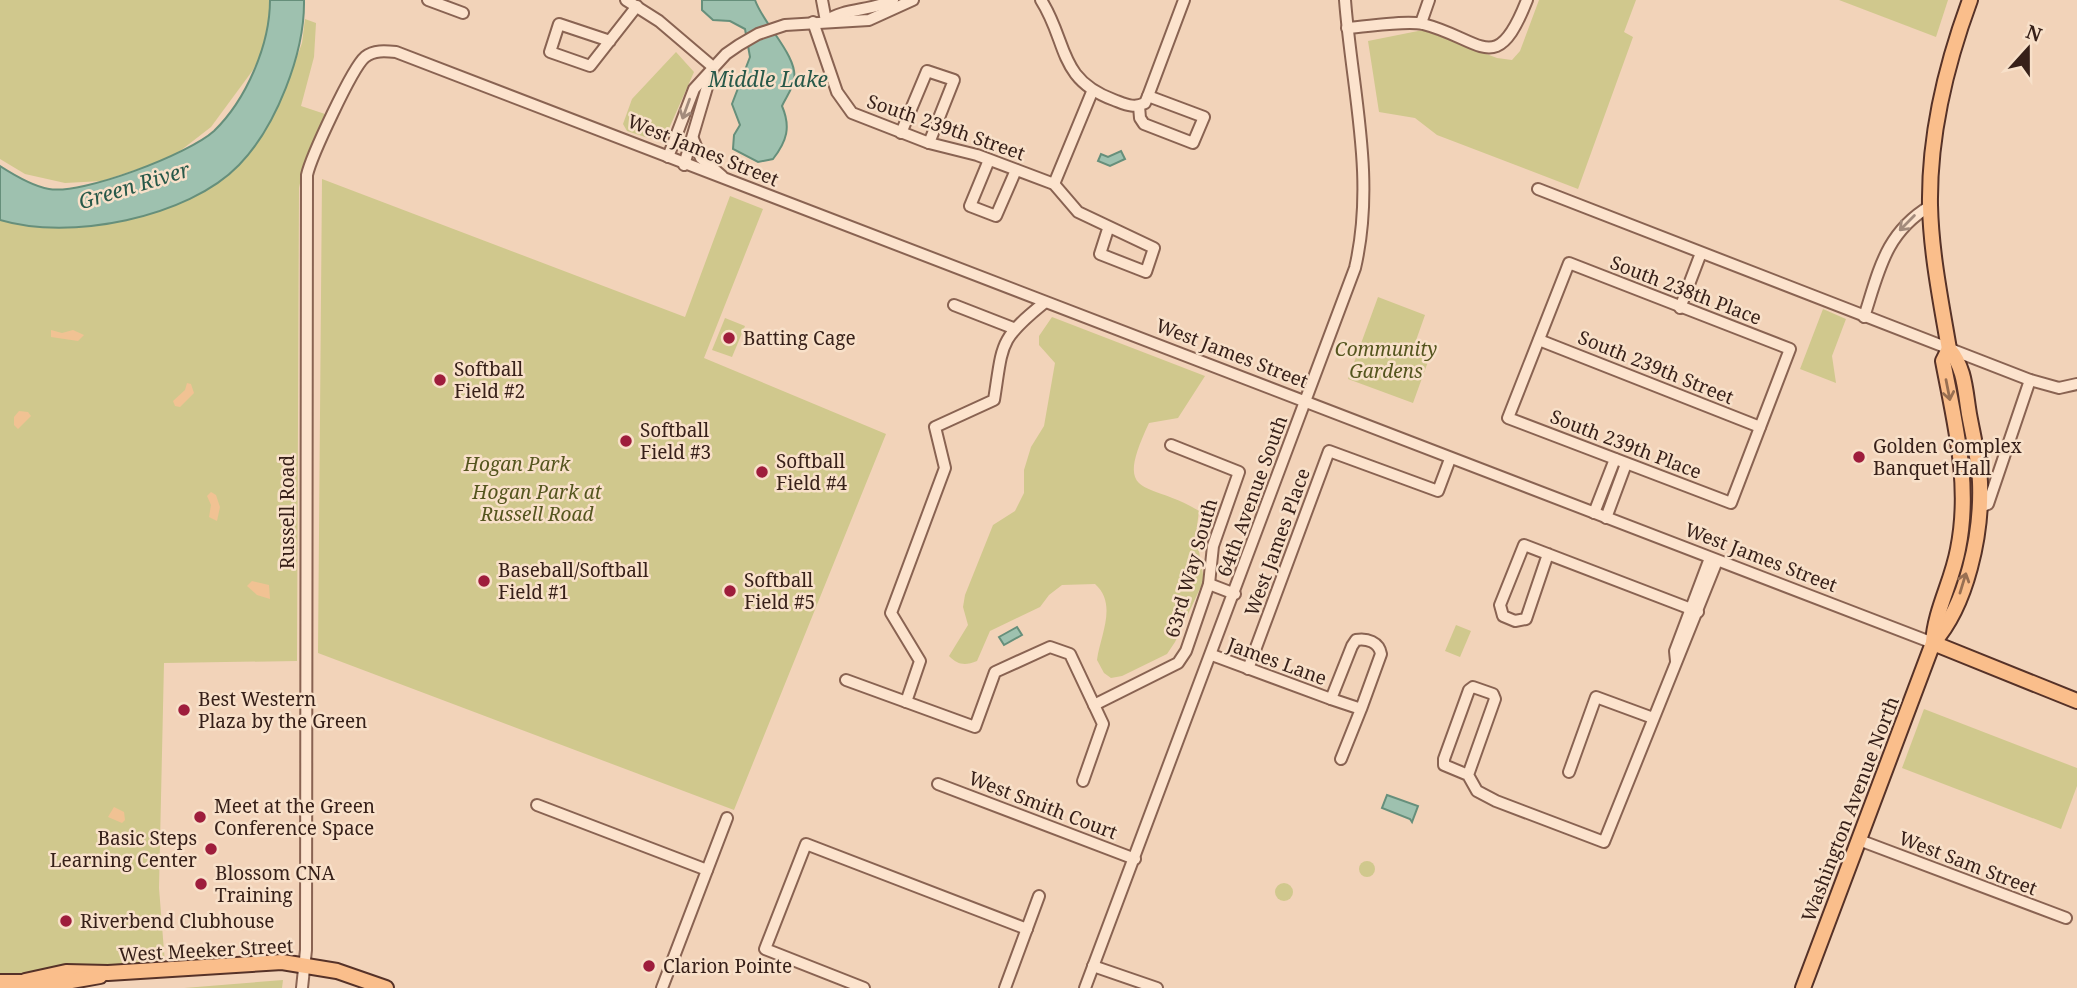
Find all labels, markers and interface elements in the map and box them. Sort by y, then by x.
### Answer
north arrow [1993,14,2063,84]
text: N [2022,18,2046,48]
water label: Middle Lake [707,65,828,93]
street label: South 239th Street [863,88,1029,166]
one-way arrow [679,98,691,120]
street label: West James Street [623,108,783,192]
water label: Green River [75,155,193,215]
one-way arrow [1899,215,1916,232]
street label: South 238th Place [1607,249,1765,331]
street label: West James Street [1152,312,1312,394]
street label: South 239th Street [1574,324,1738,410]
place label: Batting Cage [743,325,856,351]
marker: Batting Cage [721,330,737,346]
park label: Community Gardens [1335,336,1437,384]
place label: Softball Field #2 [454,356,525,404]
marker: Softball Field #2 [432,372,448,388]
one-way arrow [1942,378,1955,401]
street label: South 239th Place [1547,403,1705,485]
street label: 64th Avenue South [1211,412,1293,580]
place label: Softball Field #3 [640,417,711,465]
marker: Softball Field #3 [618,433,634,449]
place label: Golden Complex Banquet Hall [1873,433,2022,481]
place label: Softball Field #4 [776,448,848,496]
marker: Golden Complex Banquet Hall [1851,449,1867,465]
park label: Hogan Park [463,451,571,477]
street label: Russell Road [274,454,300,569]
marker: Softball Field #4 [754,464,770,480]
street label: West James Place [1238,464,1316,620]
park label: Hogan Park at Russell Road [471,479,603,527]
street label: 63rd Way South [1159,495,1223,641]
street label: West James Street [1681,516,1841,598]
place label: Baseball/Softball Field #1 [498,557,649,605]
place label: Softball Field #5 [744,567,815,615]
marker: Baseball/Softball Field #1 [476,573,492,589]
one-way arrow [1958,573,1970,595]
marker: Softball Field #5 [722,583,738,599]
street label: James Lane [1223,631,1330,691]
place label: Best Western Plaza by the Green [198,686,367,734]
street label: Washington Avenue North [1795,693,1905,925]
marker: Best Western Plaza by the Green [176,702,192,718]
street label: West Smith Court [965,765,1121,845]
place label: Meet at the Green Conference Space [214,793,375,841]
marker: Meet at the Green Conference Space [192,809,208,825]
place label: Basic Steps Learning Center [50,825,197,873]
street label: West Sam Street [1895,825,2041,901]
marker: Basic Steps Learning Center [203,841,219,857]
place label: Blossom CNA Training [215,860,335,908]
marker: Blossom CNA Training [193,876,209,892]
place label: Riverbend Clubhouse [80,908,274,934]
marker: Riverbend Clubhouse [58,913,74,929]
street label: West Meeker Street [118,932,294,968]
place label: Clarion Pointe [663,953,792,979]
marker: Clarion Pointe [641,958,657,974]

